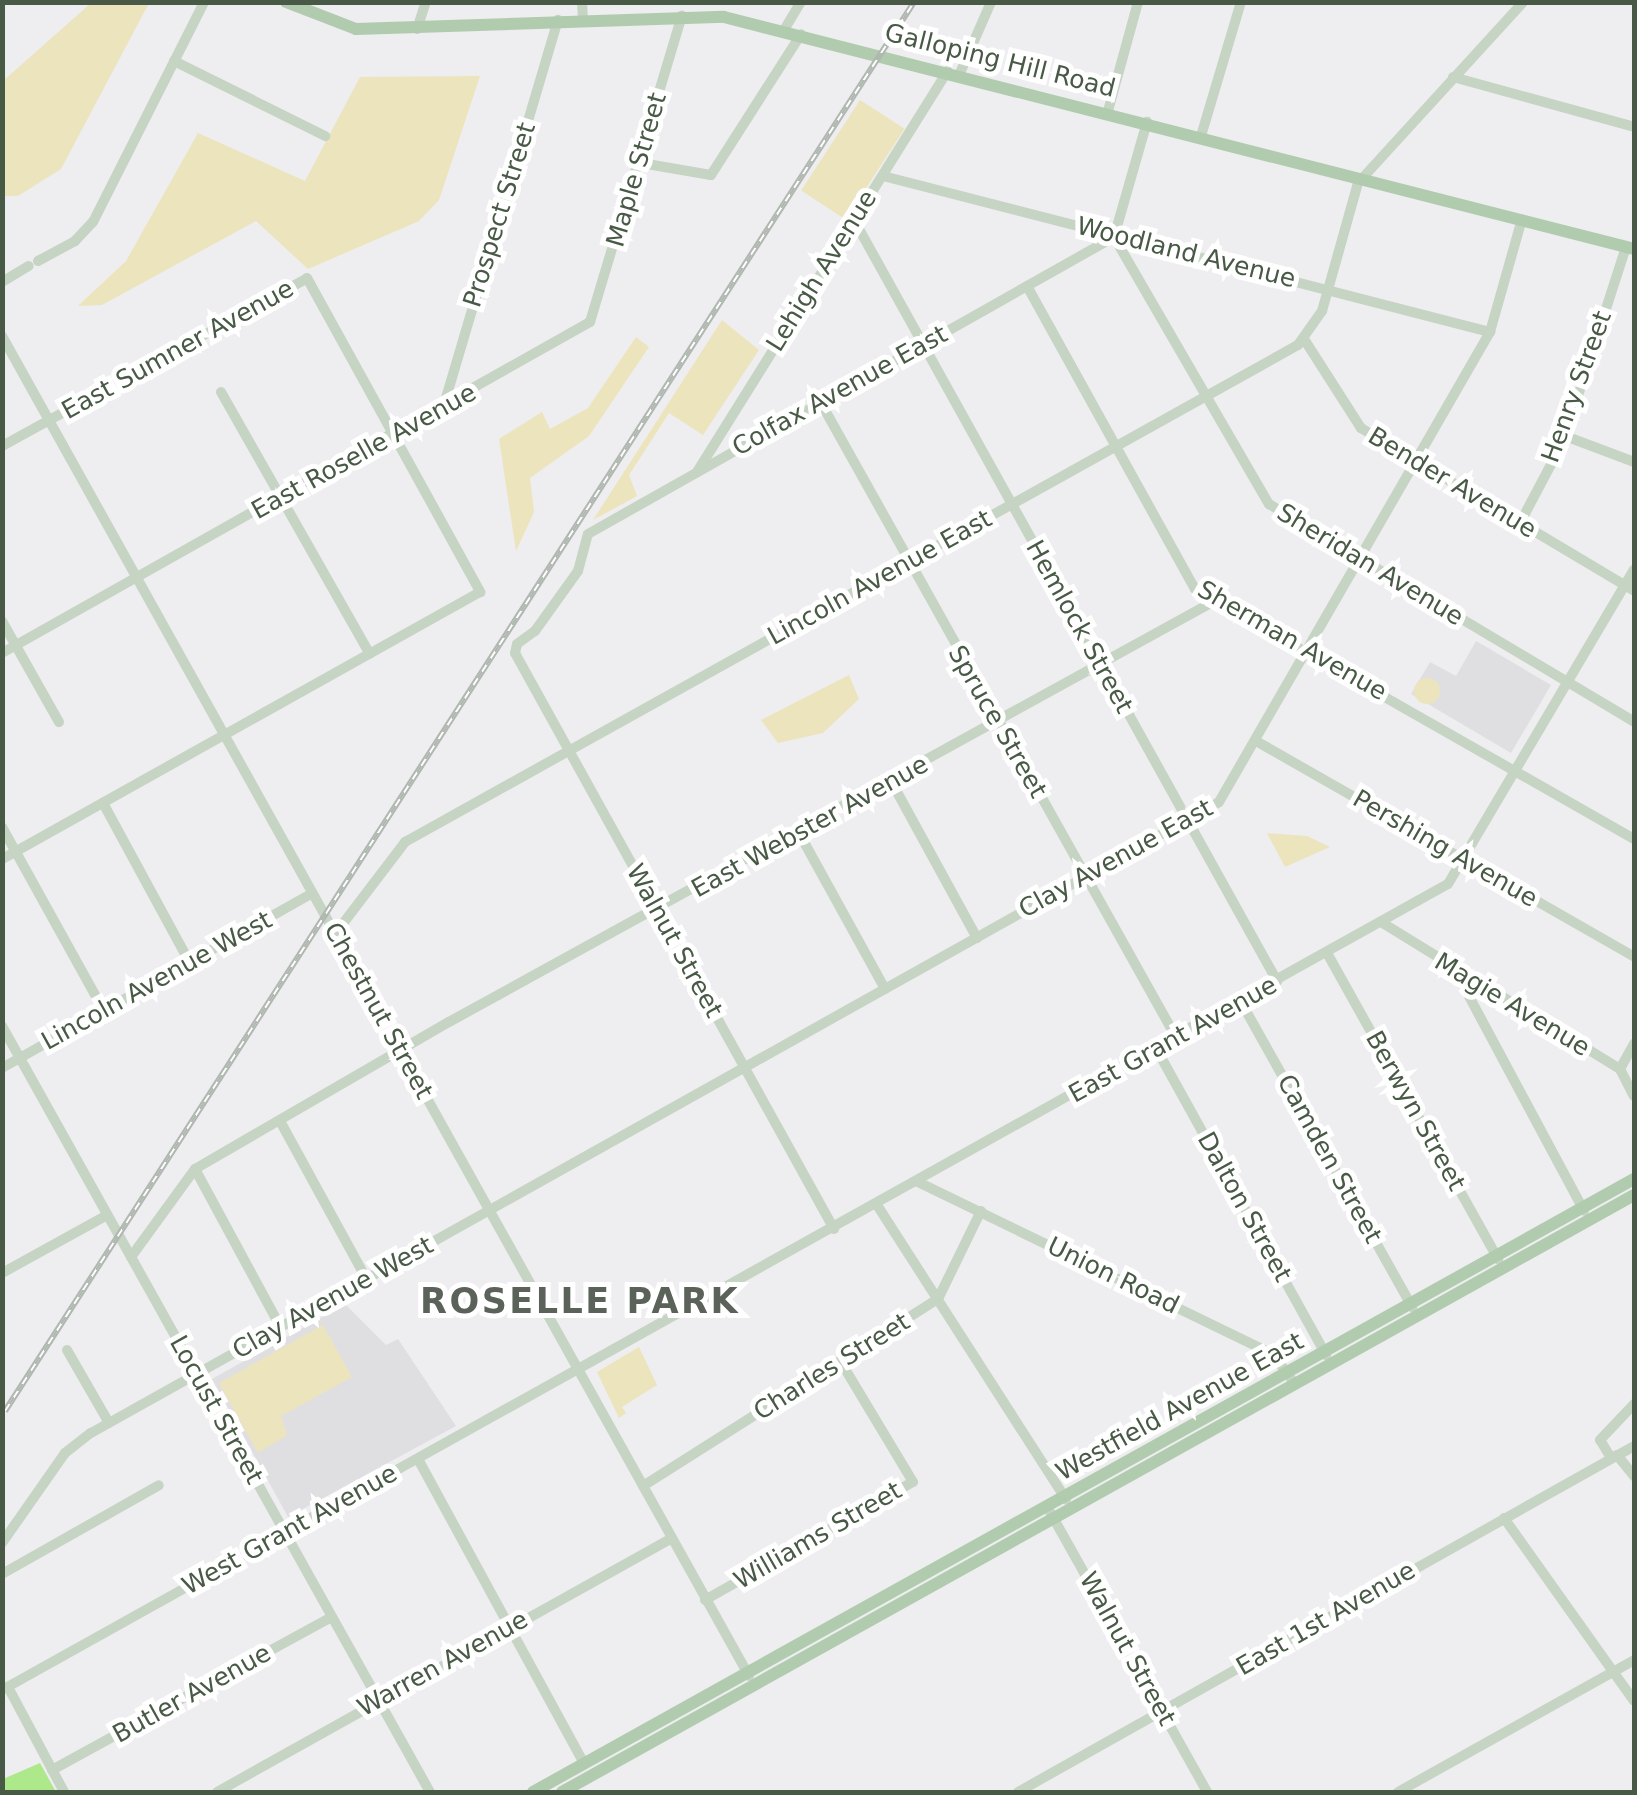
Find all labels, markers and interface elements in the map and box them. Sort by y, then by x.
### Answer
street label: Galloping Hill Road [882,18,1118,104]
street label: Maple Street [601,89,673,251]
street label: Prospect Street [458,119,542,311]
street label: Lehigh Avenue [760,185,884,357]
street label: Woodland Avenue [1073,211,1299,295]
street label: East Sumner Avenue [57,274,299,426]
street label: Henry Street [1536,307,1618,467]
street label: Colfax Avenue East [727,319,953,463]
street label: East Roselle Avenue [247,378,481,526]
street label: Bender Avenue [1363,421,1541,545]
street label: Sheridan Avenue [1271,498,1469,632]
street label: Lincoln Avenue East [763,504,997,652]
street label: Hemlock Street [1019,535,1139,719]
street label: Sherman Avenue [1192,575,1392,707]
street label: Spruce Street [941,640,1053,804]
street label: East Webster Avenue [687,749,933,905]
street label: Pershing Avenue [1347,784,1543,914]
street label: Clay Avenue East [1014,793,1218,925]
street label: Walnut Street [619,859,729,1023]
street label: Lincoln Avenue West [37,905,277,1057]
street label: Chestnut Street [317,918,439,1104]
street label: Magie Avenue [1429,947,1595,1063]
street label: East Grant Avenue [1064,970,1282,1110]
street label: Berwyn Street [1359,1026,1471,1196]
street label: Camden Street [1270,1069,1388,1249]
street label: Dalton Street [1191,1127,1297,1287]
street label: Clay Avenue West [227,1230,439,1366]
street label: Union Road [1042,1231,1184,1321]
district label: ROSELLE PARK [420,1280,740,1322]
street label: Charles Street [749,1307,915,1427]
street label: Westfield Avenue East [1051,1326,1309,1488]
street label: Locust Street [163,1331,269,1489]
street label: West Grant Avenue [177,1458,403,1602]
street label: Williams Street [729,1476,907,1596]
street label: East 1st Avenue [1231,1556,1421,1682]
street label: Walnut Street [1072,1567,1182,1731]
street label: Warren Avenue [353,1605,533,1723]
street label: Butler Avenue [108,1638,276,1750]

